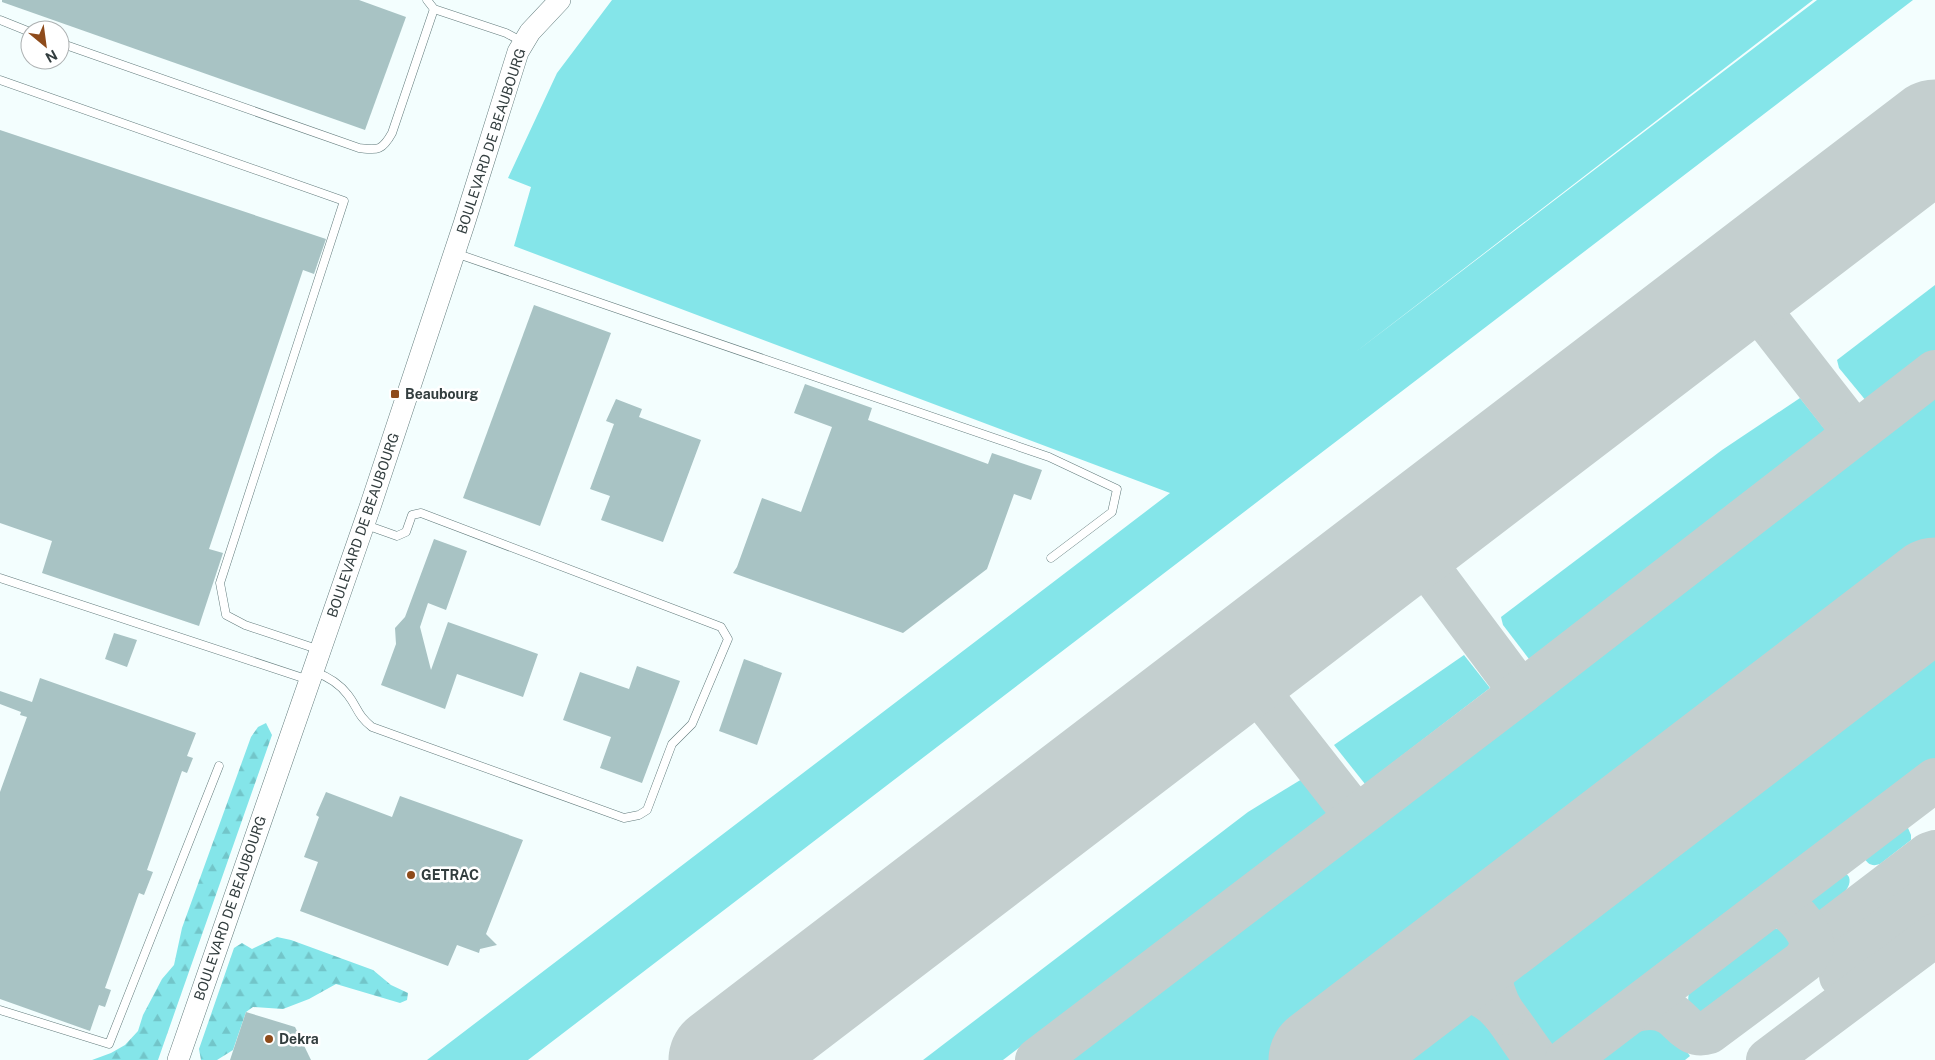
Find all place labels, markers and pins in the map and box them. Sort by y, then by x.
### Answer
place label: Beaubourg [405,386,479,402]
marker: Beaubourg [389,388,401,400]
place label: GETRAC [421,867,479,883]
marker: GETRAC [405,869,417,881]
place label: Dekra [279,1031,319,1047]
marker: Dekra [263,1033,275,1045]

